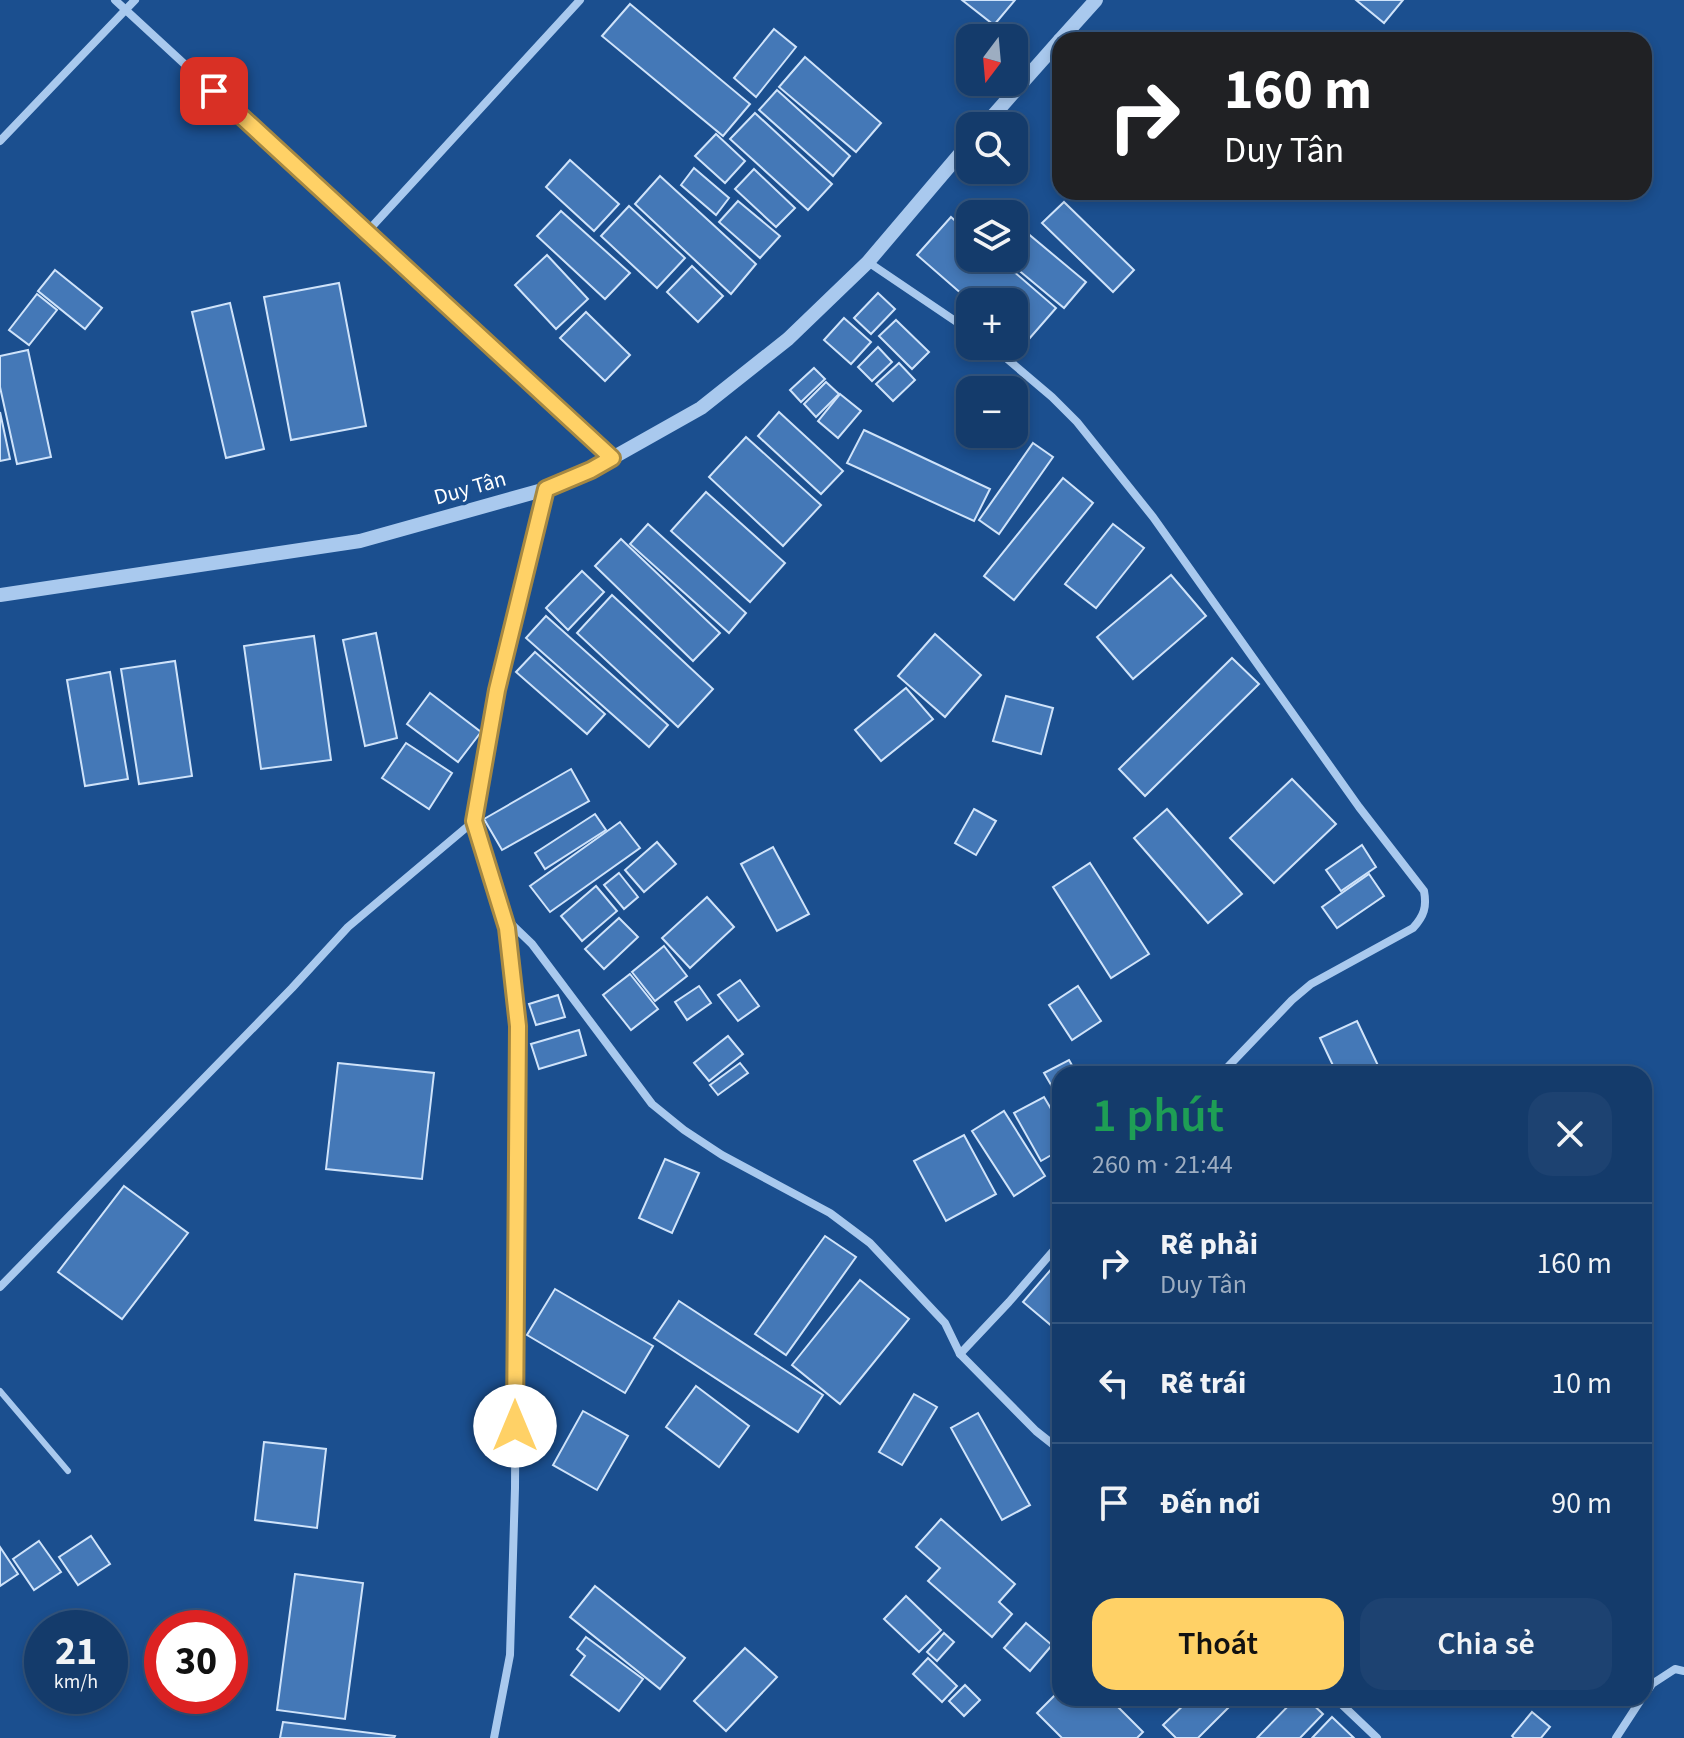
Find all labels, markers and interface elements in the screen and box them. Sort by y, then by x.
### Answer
north arrow [956,24,1028,96]
map controls [956,24,1028,448]
text: 160 m [1224,51,1372,130]
pin [180,57,248,125]
icon: right [1092,64,1196,168]
icon: arrive [192,69,236,113]
button: search [956,112,1028,184]
text: Duy Tân [1224,125,1344,176]
button: layers [956,200,1028,272]
button: + [956,288,1028,360]
button: − [956,376,1028,448]
street label: Duy Tân [430,462,510,514]
text: 1 phút [1092,1082,1224,1150]
button: close [1528,1092,1612,1176]
text: 260 m · 21:44 [1092,1146,1233,1183]
text: Rẽ phải [1160,1223,1258,1266]
icon: right [1092,1241,1136,1285]
text: 160 m [1536,1242,1612,1285]
text: Duy Tân [1160,1266,1247,1303]
icon: left [1092,1361,1136,1405]
text: Rẽ trái [1160,1362,1246,1405]
text: 10 m [1551,1362,1612,1405]
position arrow [473,1384,557,1468]
icon: arrive [1092,1481,1136,1525]
text: Đến nơi [1160,1482,1260,1525]
text: 90 m [1551,1482,1612,1525]
button: Thoát [1092,1598,1344,1690]
button: Chia sẻ [1360,1598,1612,1690]
speed limit sign: 30 [144,1610,248,1714]
text: 21 [55,1623,97,1680]
text: km/h [54,1668,98,1696]

